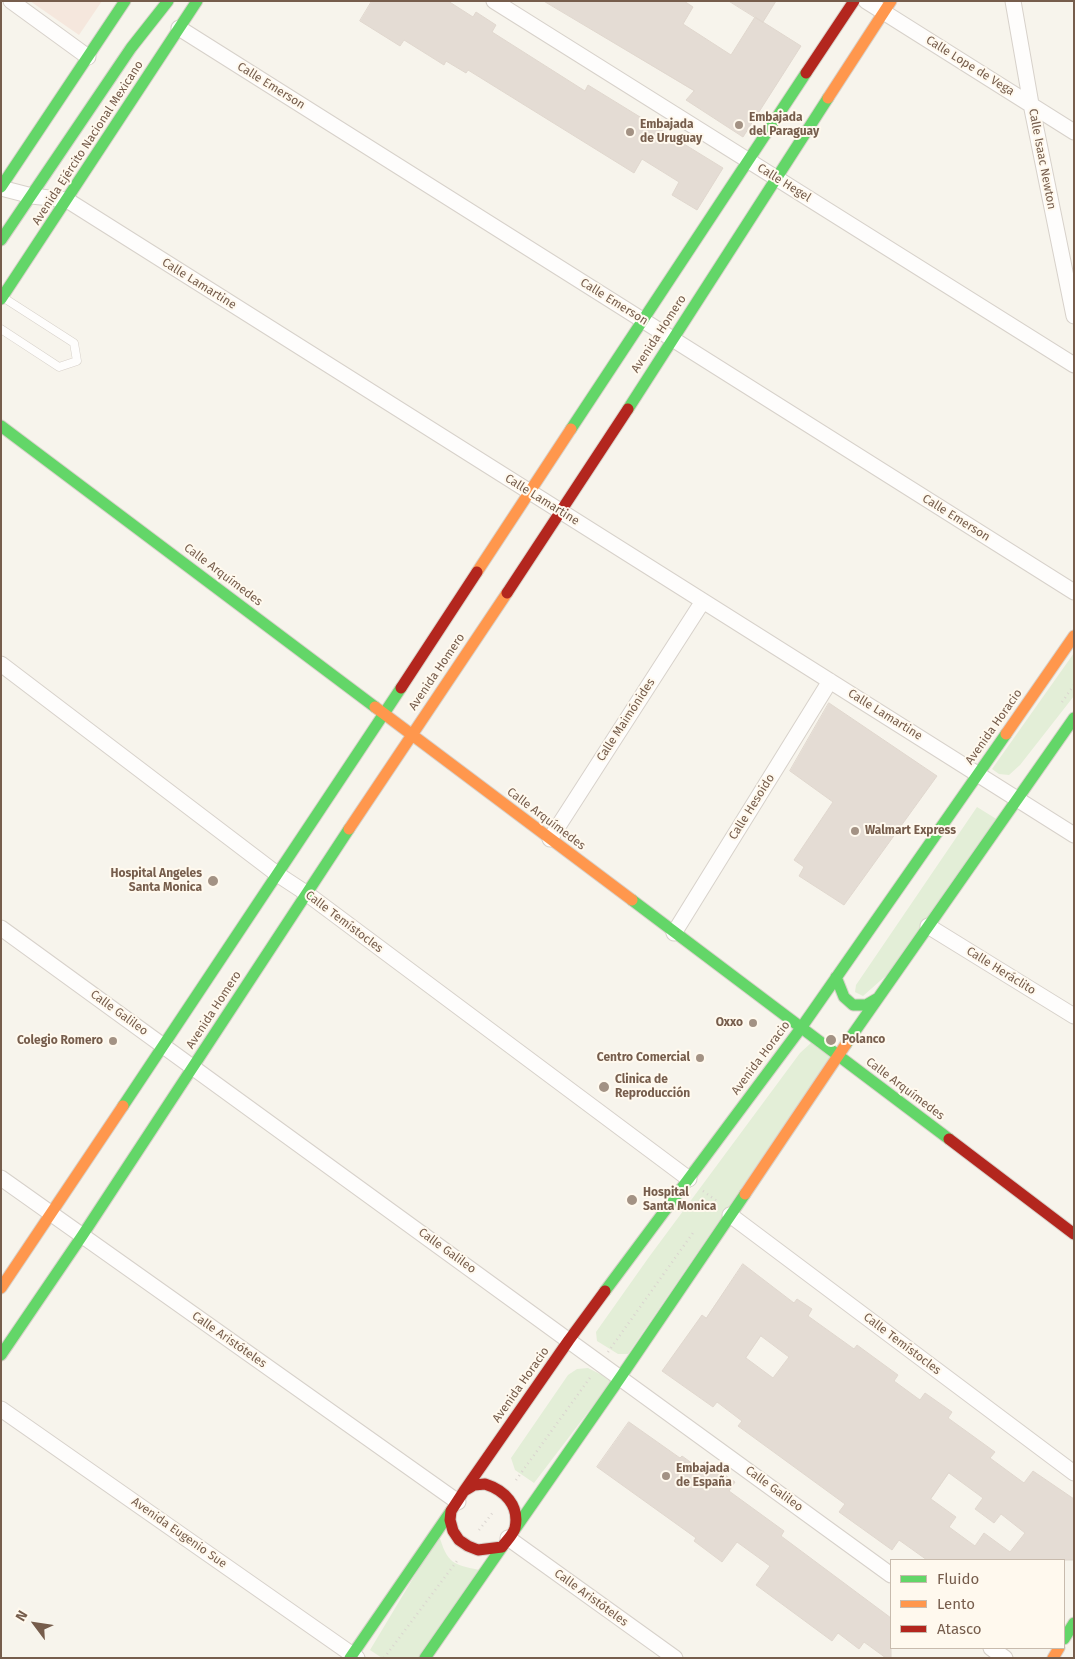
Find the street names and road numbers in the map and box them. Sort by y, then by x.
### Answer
street label: Calle Lope de Vega [923,33,1017,99]
street label: Avenida Ejército Nacional Mexicano [29,58,147,228]
street label: Calle Emerson [235,60,307,112]
street label: Calle Isaac Newton [1025,107,1059,211]
street label: Calle Hegel [755,161,813,205]
street label: Calle Lamartine [159,255,239,313]
street label: Calle Emerson [578,276,650,328]
street label: Avenida Homero [628,292,690,376]
street label: Calle Lamartine [502,471,582,529]
street label: Calle Emerson [920,492,992,544]
street label: Calle Arquímedes [181,541,265,609]
street label: Avenida Homero [406,631,468,713]
street label: Calle Maimónides [594,676,658,764]
street label: Calle Lamartine [845,686,925,744]
street label: Avenida Horacio [963,687,1025,767]
street label: Calle Hesoido [726,772,778,842]
street label: Calle Arquímedes [504,785,588,853]
street label: Calle Temístocles [302,888,386,956]
street label: Calle Heráclito [964,944,1038,998]
street label: Avenida Homero [183,968,245,1052]
street label: Calle Galileo [87,987,151,1039]
street label: Avenida Horacio [729,1018,793,1098]
street label: Calle Arquímedes [863,1055,947,1123]
street label: Calle Galileo [415,1225,479,1277]
street label: Calle Aristóteles [189,1309,269,1371]
street label: Calle Temístocles [860,1310,944,1378]
street label: Avenida Horacio [490,1345,552,1425]
street label: Calle Galileo [742,1463,806,1515]
street label: Avenida Eugenio Sue [129,1495,229,1571]
street label: Calle Aristóteles [551,1566,631,1630]

